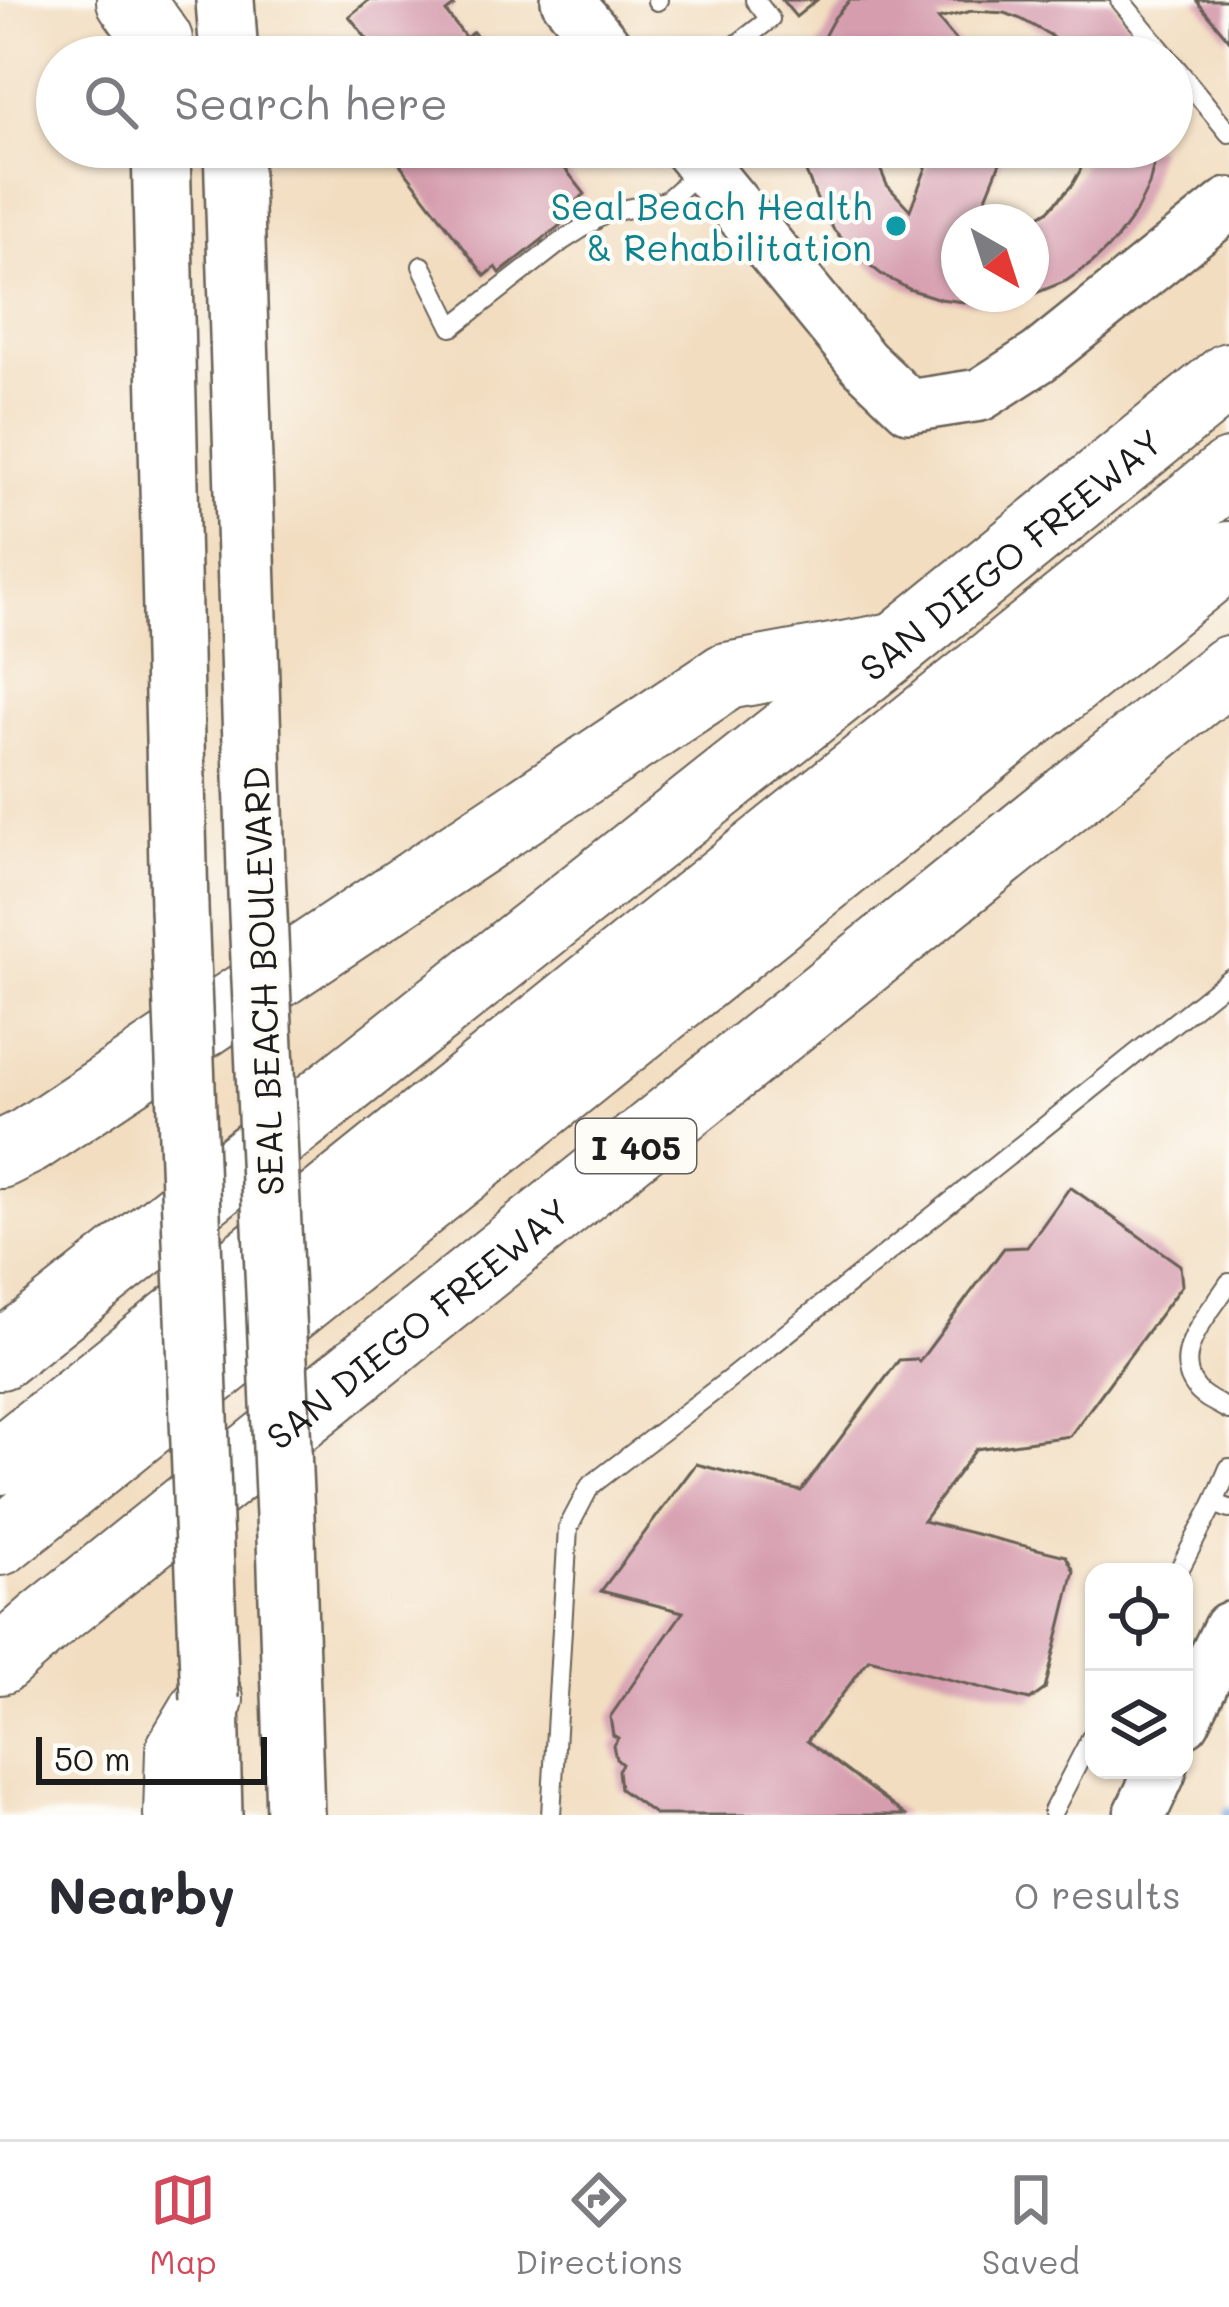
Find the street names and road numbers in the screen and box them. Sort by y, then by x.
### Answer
street label: SAN DIEGO FREEWAY [849,417,1171,690]
street label: SEAL BEACH BOULEVARD [231,765,293,1197]
road number: I 405 [576,1119,696,1173]
street label: SAN DIEGO FREEWAY [256,1186,578,1458]

